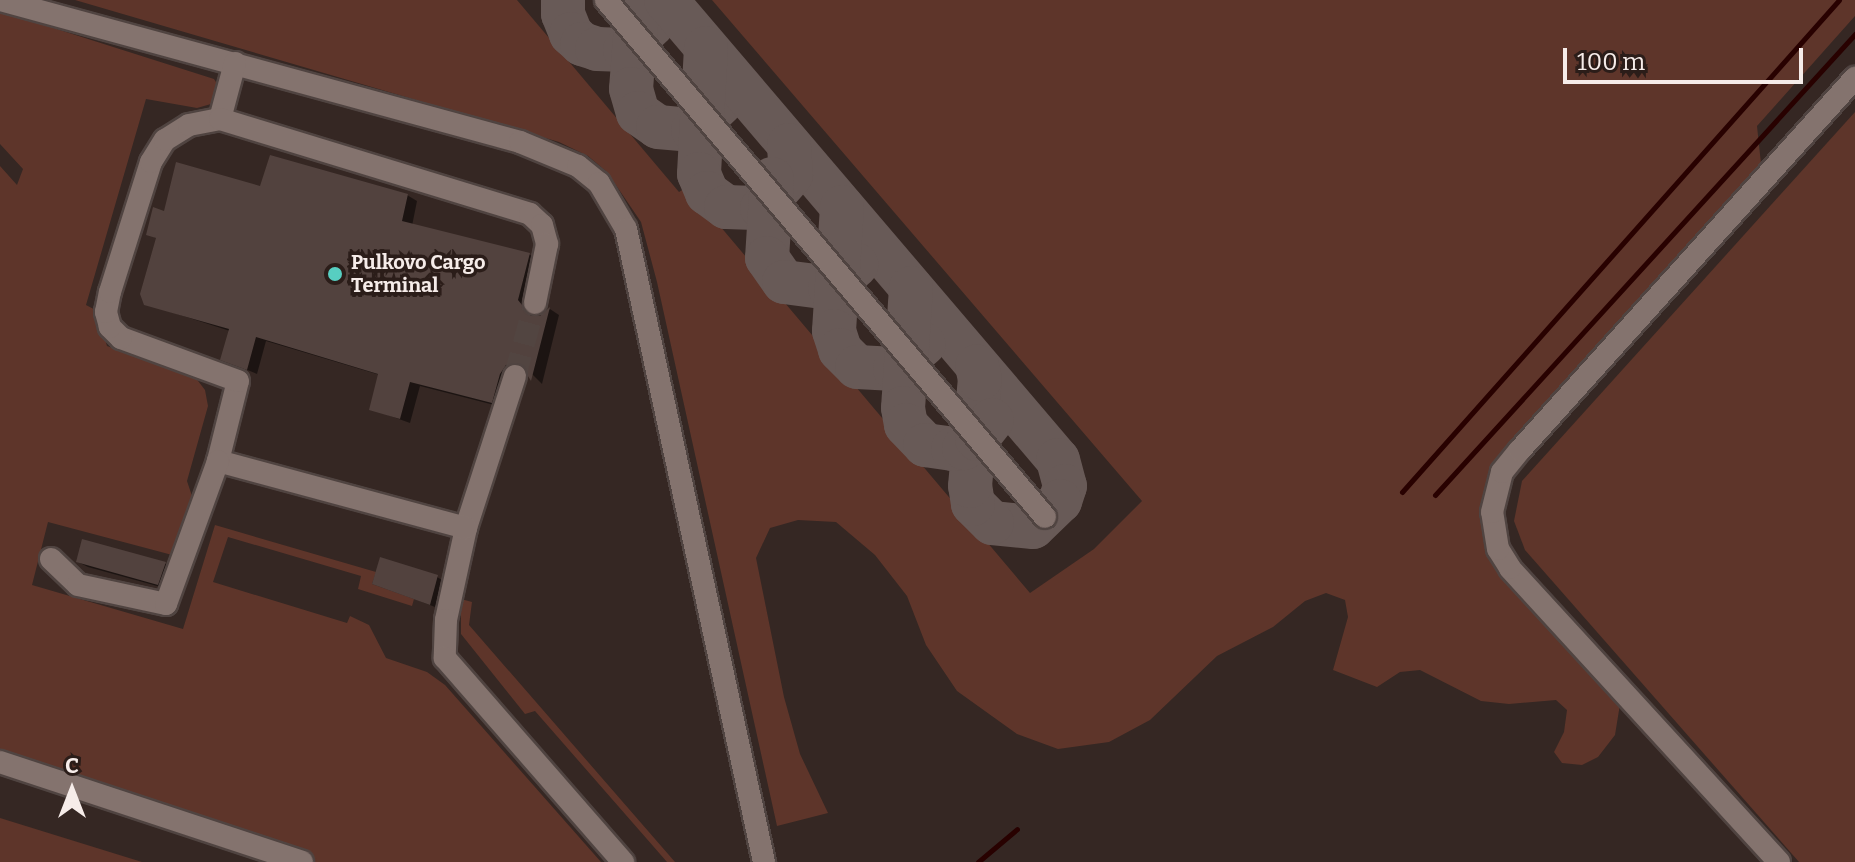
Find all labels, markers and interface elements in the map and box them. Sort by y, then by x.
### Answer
scale bar [1567,32,1807,82]
text: 100 m [1577,48,1645,76]
place label: Pulkovo Cargo Terminal [351,250,486,297]
marker: Pulkovo Cargo Terminal [326,265,344,283]
north arrow [32,750,112,830]
text: С [65,752,79,779]

